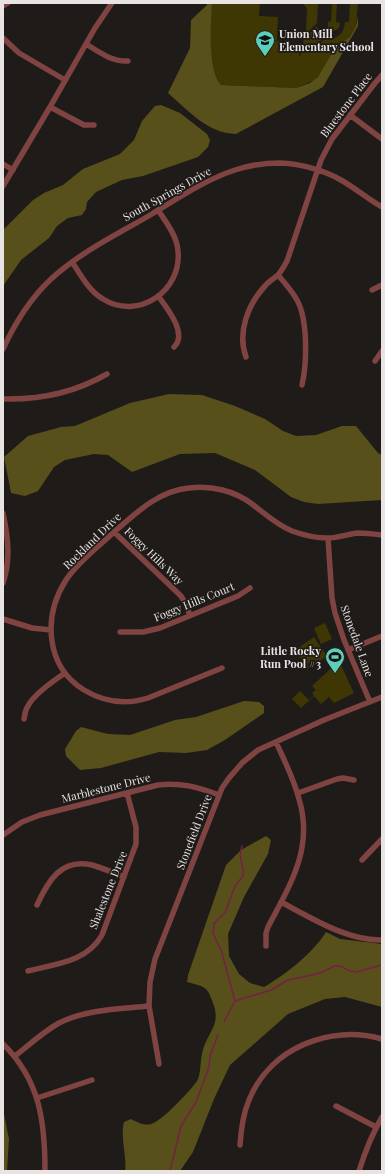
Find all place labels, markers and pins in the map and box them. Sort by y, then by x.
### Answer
place label: Union Mill Elementary School [279,26,375,54]
school or university icon: Union Mill Elementary School [254,29,276,57]
place label: Little Rocky Run Pool #3 [260,643,321,671]
sports icon: Little Rocky Run Pool #3 [324,646,346,674]

